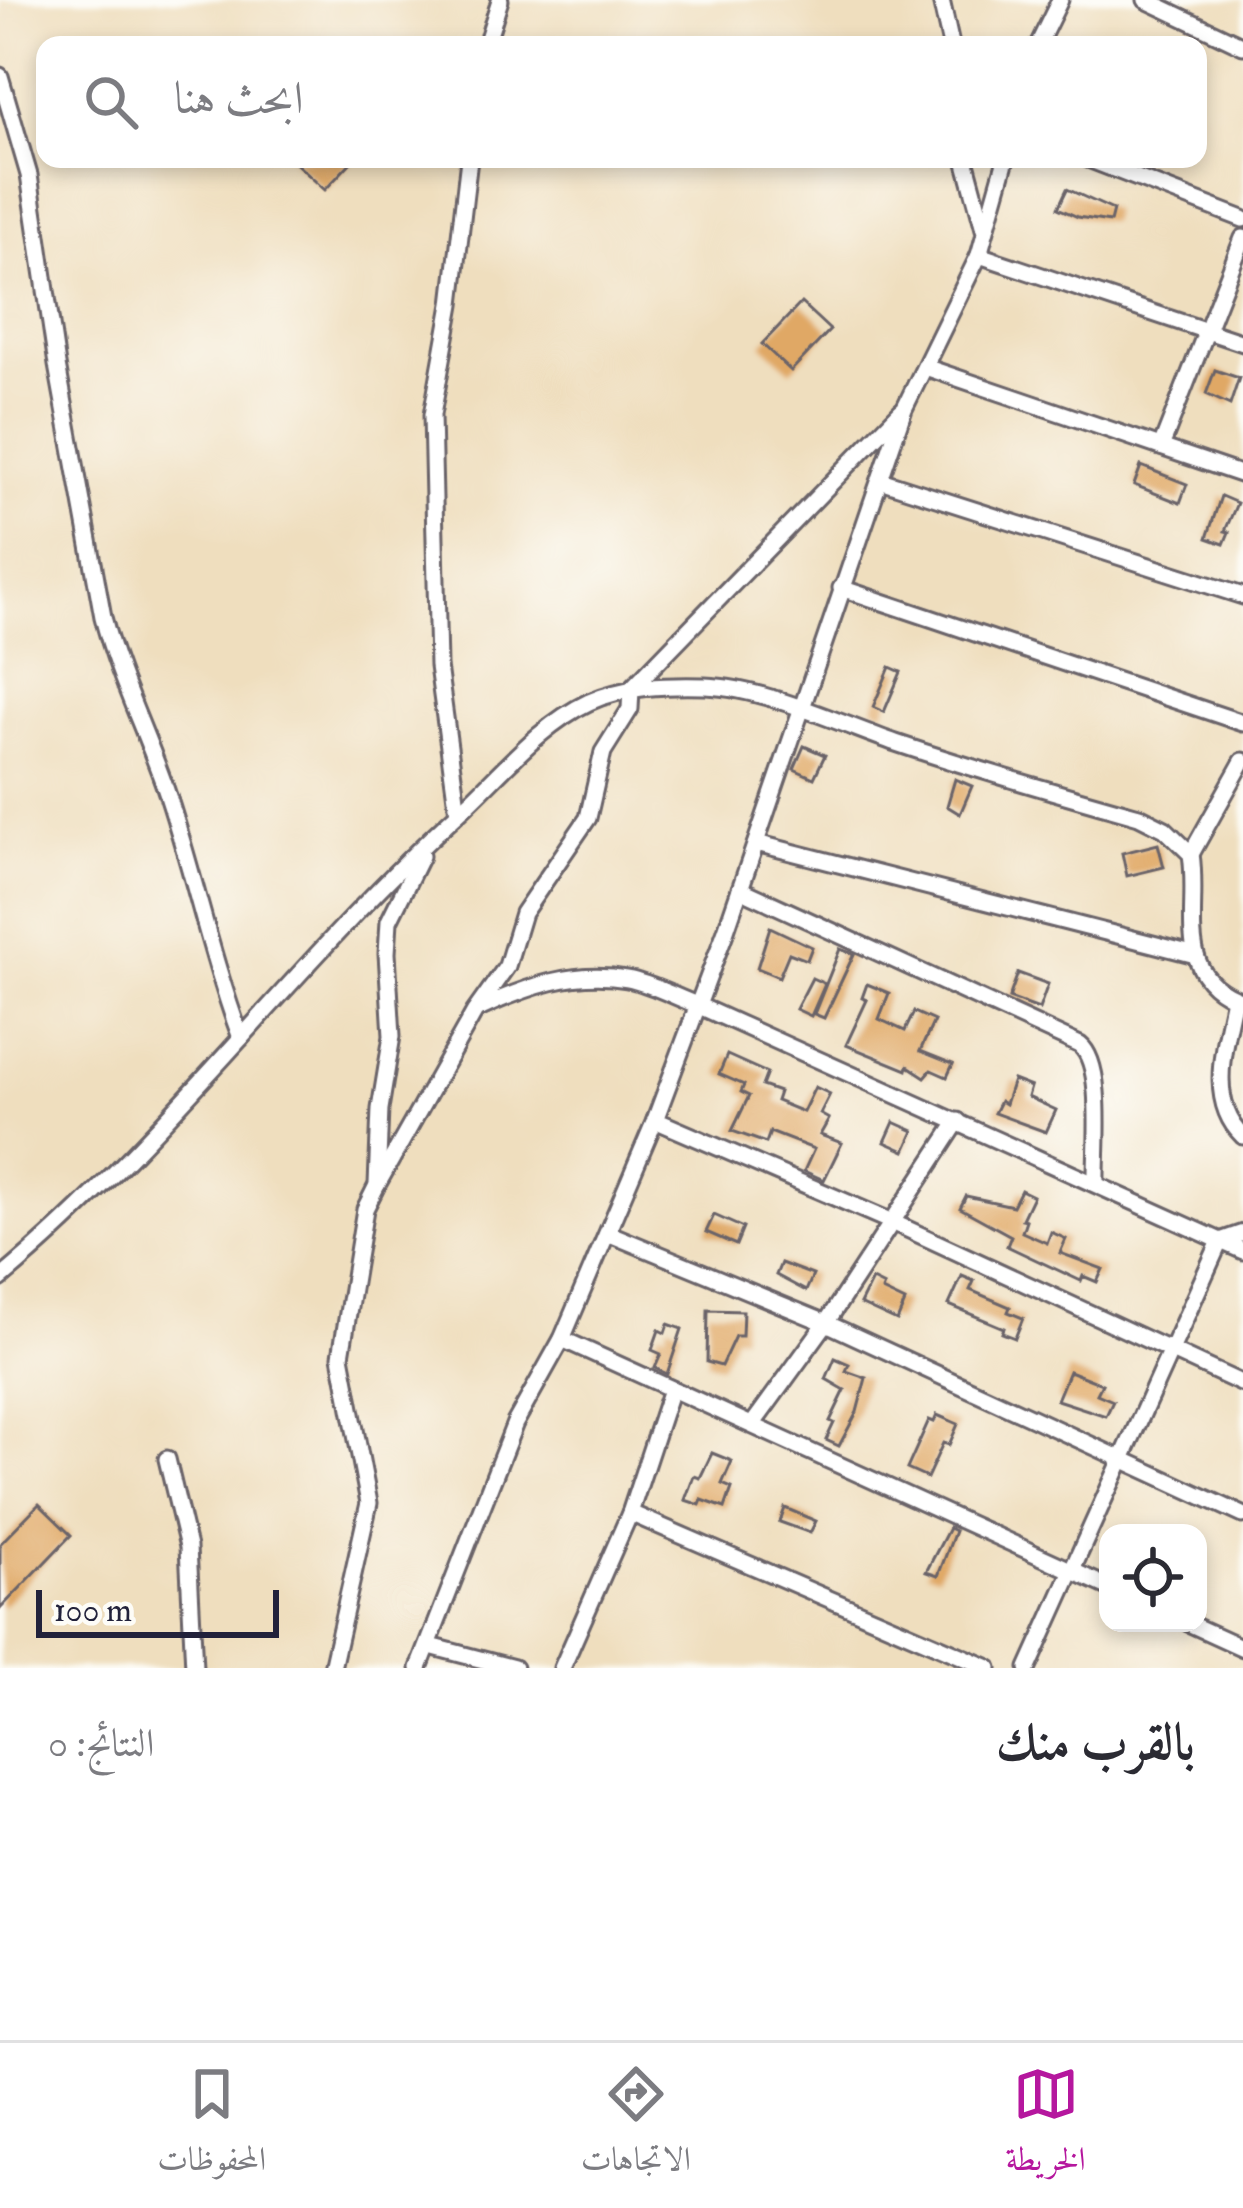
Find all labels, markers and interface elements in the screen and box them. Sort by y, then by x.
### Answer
search box [36,36,1207,168]
icon: search [78,69,144,135]
text: ابحث هنا [174,71,304,127]
map controls [1099,1524,1207,1632]
button: locate [1099,1524,1207,1632]
scale bar [36,1584,279,1637]
text: 100 m [54,1590,132,1631]
text: بالقرب منك [996,1711,1195,1775]
text: النتائج: 0 [48,1719,154,1768]
tab: المحفوظات [157,2061,266,2191]
tab: الاتجاهات [581,2061,691,2191]
tab: الخريطة [1005,2061,1086,2191]

